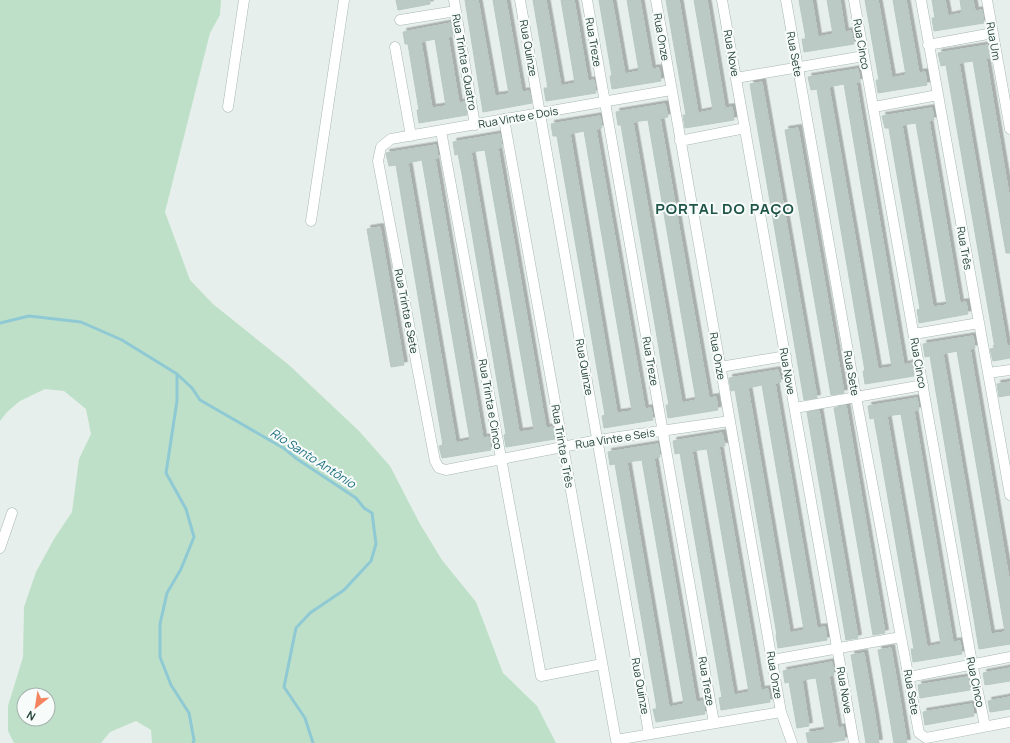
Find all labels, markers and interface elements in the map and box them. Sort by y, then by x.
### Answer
street label: Rua Onze [650,12,674,63]
street label: Rua Trinta e Quatro [449,13,481,112]
street label: Rua Treze [582,16,606,68]
street label: Rua Cinco [850,18,874,71]
street label: Rua Quinze [517,19,541,78]
street label: Rua Um [983,21,1005,61]
street label: Rua Nove [720,28,744,78]
street label: Rua Sete [784,30,806,78]
street label: Rua Vinte e Dois [477,103,559,131]
district label: PORTAL DO PAÇO [655,198,795,219]
street label: Rua Três [954,225,976,271]
street label: Rua Trinta e Sete [391,267,423,355]
street label: Rua Onze [706,331,730,382]
street label: Rua Treze [639,335,663,387]
street label: Rua Cinco [907,337,931,390]
street label: Rua Quinze [573,338,597,397]
street label: Rua Nove [776,346,800,396]
street label: Rua Sete [841,349,863,397]
street label: Rua Trinta e Cinco [476,358,506,451]
street label: Rua Trinta e Três [548,403,578,489]
water label: Rio Santo Antônio [267,424,360,492]
street label: Rua Vinte e Seis [574,424,656,452]
street label: Rua Onze [763,650,787,701]
street label: Rua Treze [695,655,719,707]
street label: Rua Cinco [963,655,989,709]
street label: Rua Quinze [629,657,653,716]
street label: Rua Nove [833,665,857,715]
street label: Rua Sete [901,668,923,716]
north arrow [16,687,56,727]
text: N [23,708,38,725]

